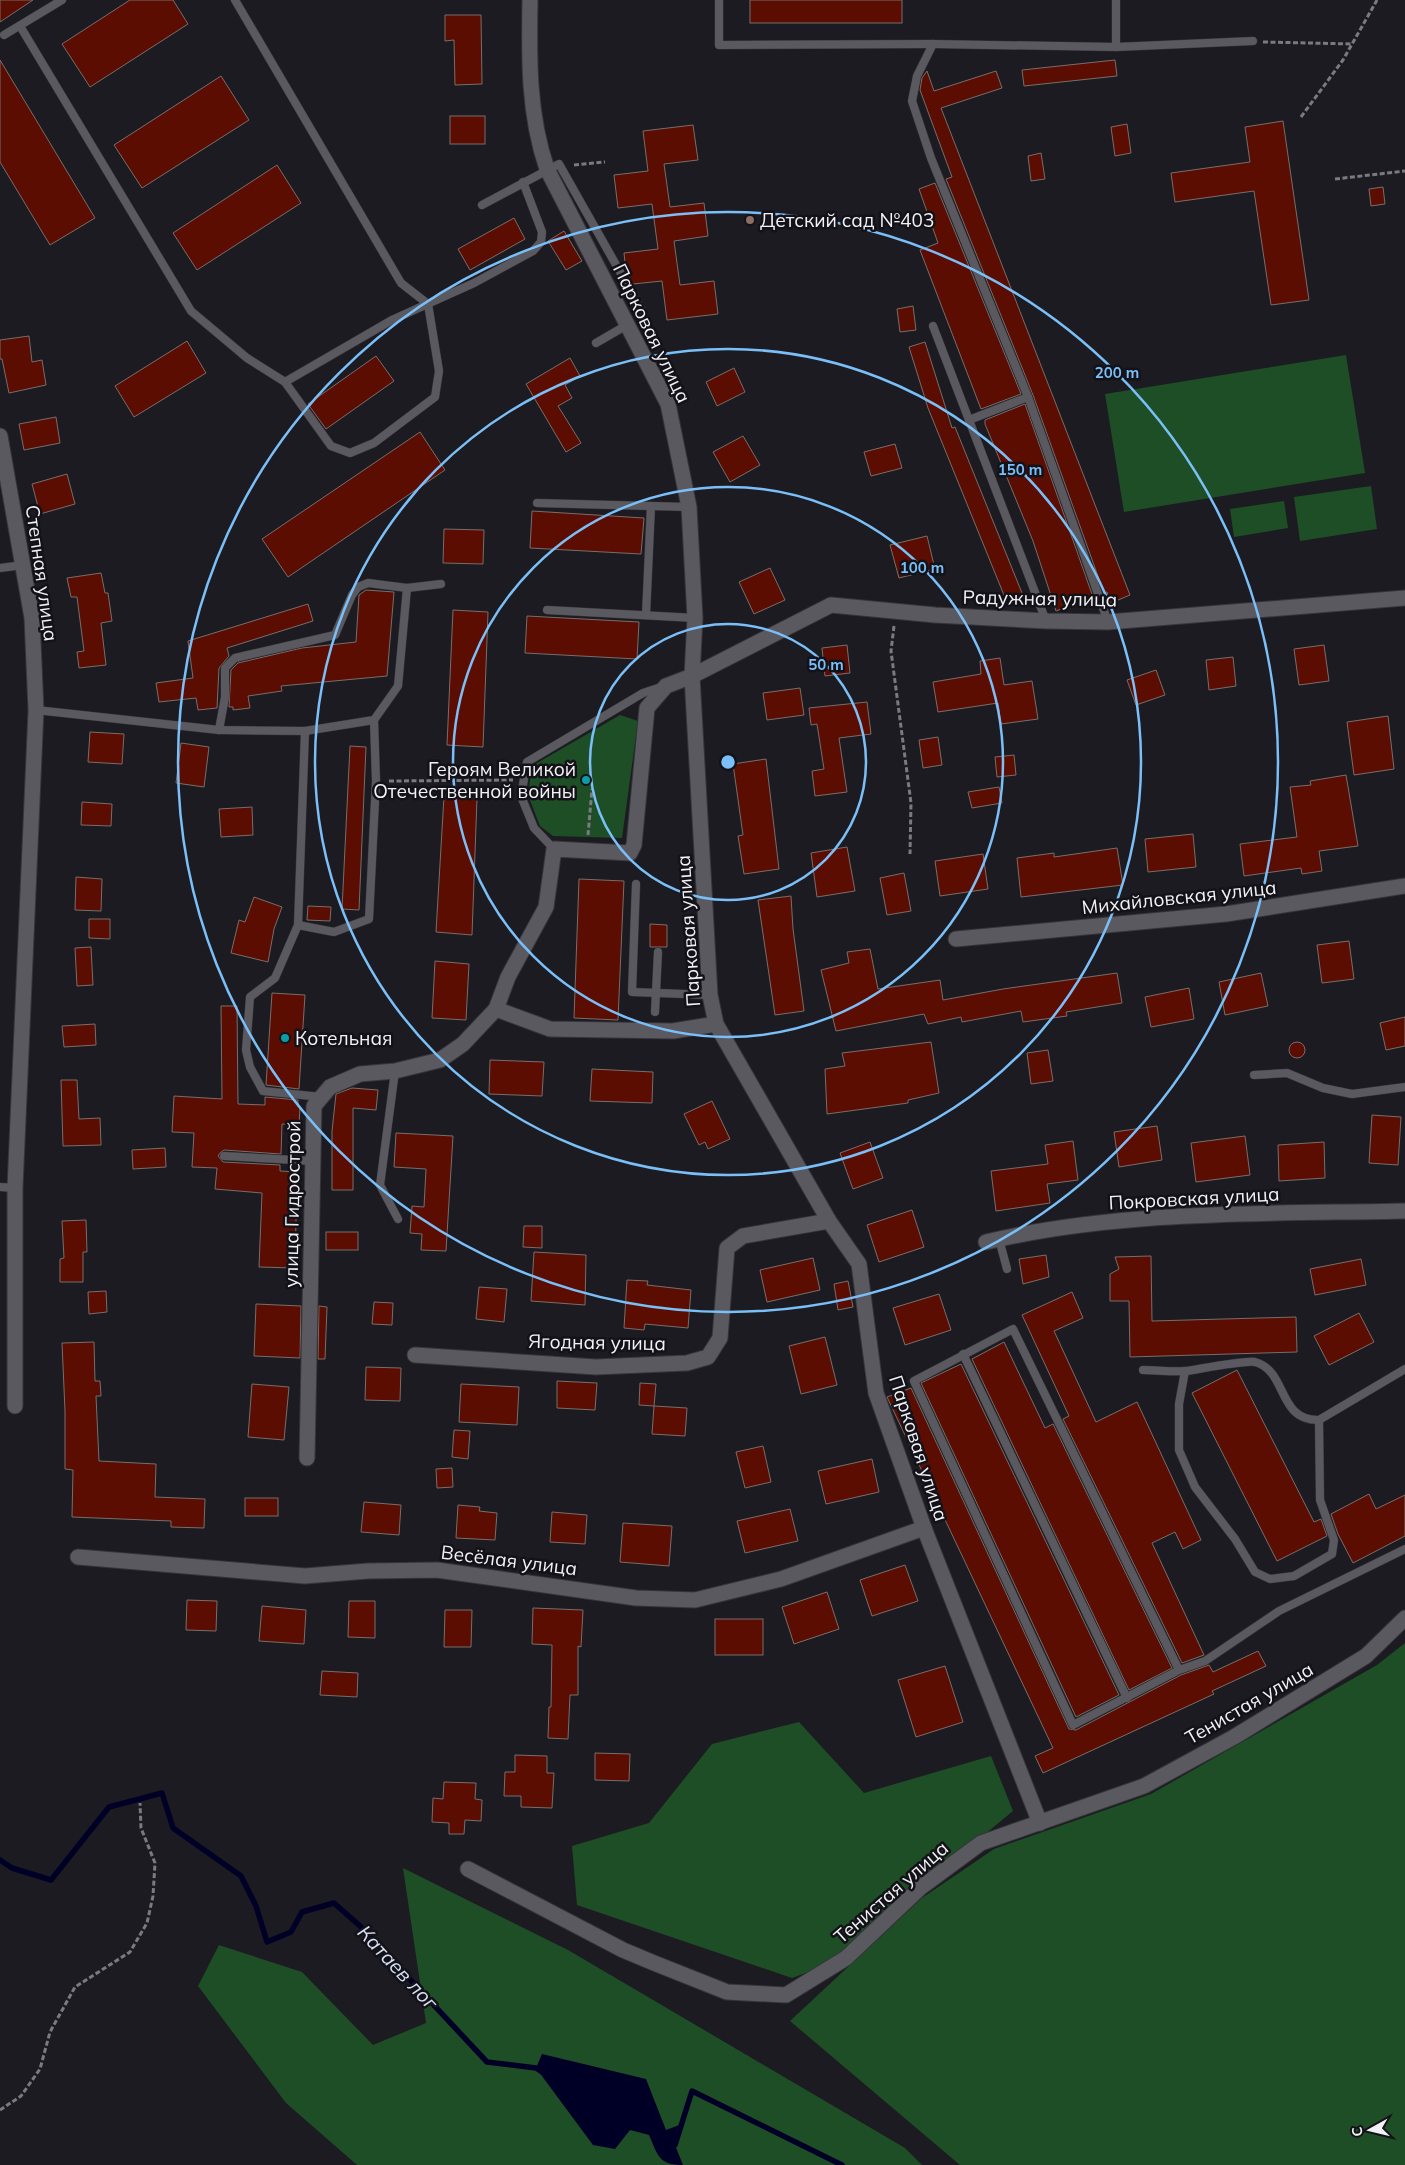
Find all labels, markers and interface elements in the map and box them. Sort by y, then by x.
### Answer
place label: Детский сад №403 [760,208,934,232]
marker: Детский сад №403 [744,214,756,226]
street label: Парковая улица [608,259,696,407]
text: 200 m [1095,363,1139,382]
text: 150 m [998,460,1042,479]
street label: Степная улица [21,503,63,643]
text: 100 m [900,558,944,577]
street label: Радужная улица [962,585,1118,611]
text: 50 m [808,655,844,674]
centre of rings [719,753,737,771]
place label: Героям Великой Отечественной войны [373,757,576,803]
marker: Героям Великой Отечественной войны [580,774,592,786]
street label: Парковая улица [671,854,705,1008]
street label: Михайловская улица [1080,875,1278,919]
place label: Котельная [295,1026,393,1050]
marker: Котельная [279,1032,291,1044]
street label: улица Гидрострой [279,1120,305,1288]
street label: Покровская улица [1108,1182,1280,1214]
street label: Ягодная улица [528,1329,666,1355]
street label: Парковая улица [884,1372,954,1524]
street label: Весёлая улица [440,1540,578,1580]
street label: Тенистая улица [1181,1657,1317,1749]
street label: Тенистая улица [829,1836,953,1948]
water label: Катаев лог [353,1920,444,2015]
north arrow [1345,2105,1395,2155]
text: С [1348,2126,1367,2138]

